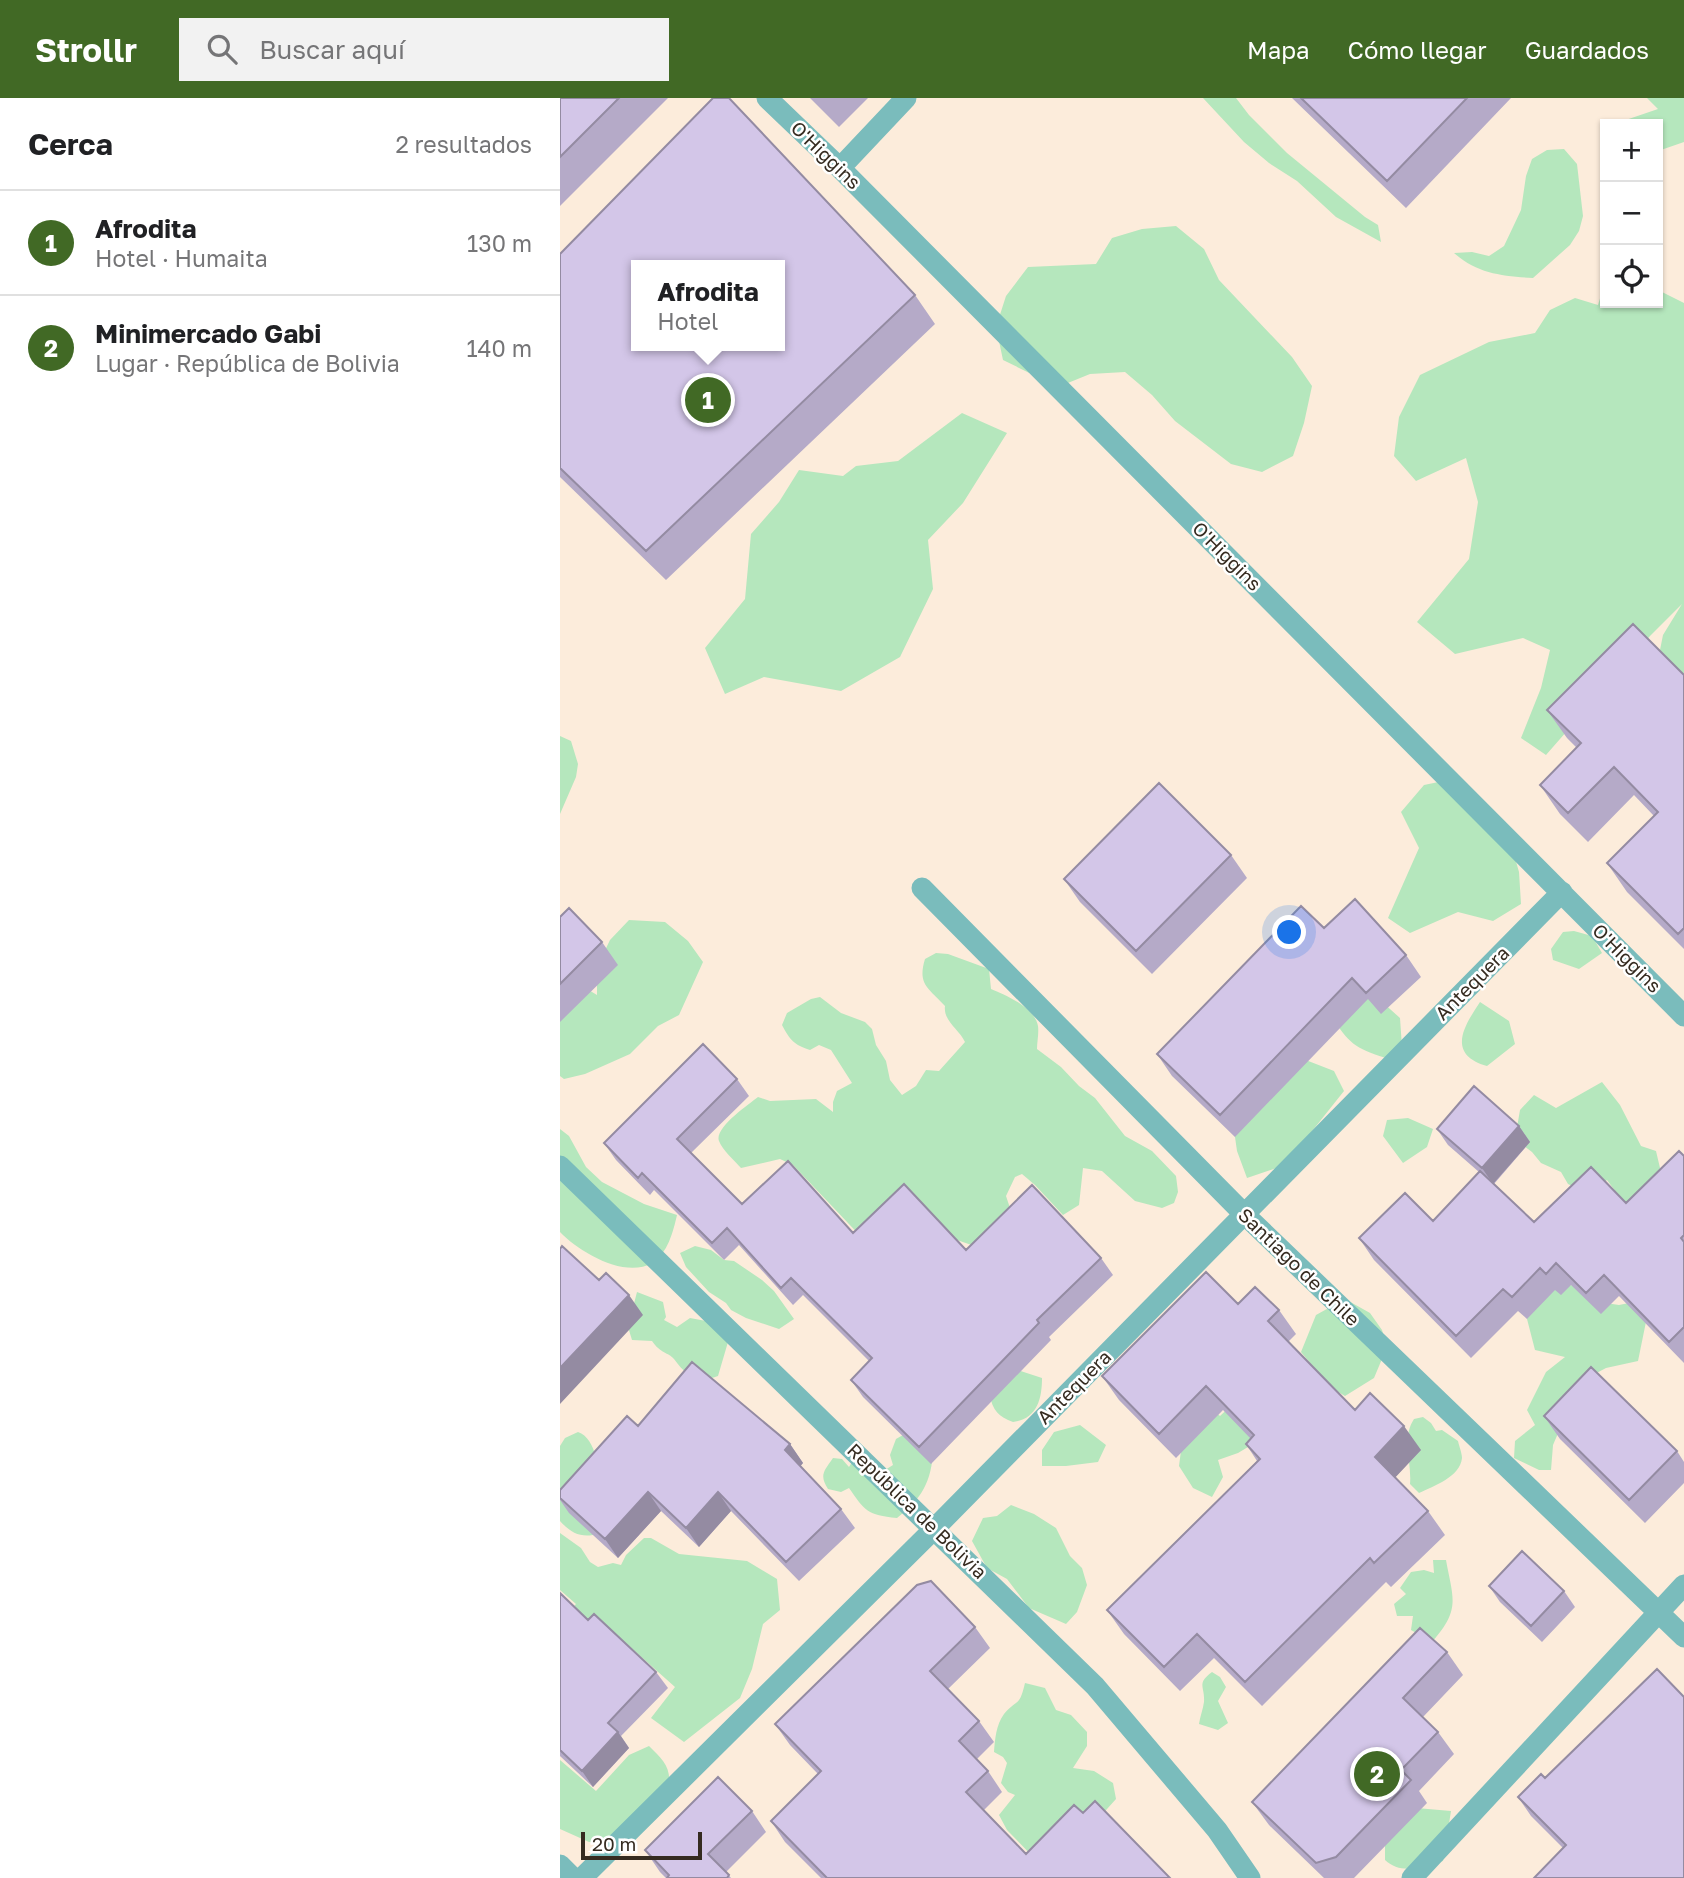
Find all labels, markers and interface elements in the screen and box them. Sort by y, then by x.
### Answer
search box [179,18,669,81]
text: Strollr [35,30,137,69]
icon: search [203,30,241,68]
text: Buscar aquí [259,34,405,65]
text: Mapa [1247,35,1310,64]
text: Cómo llegar [1348,35,1487,64]
text: Guardados [1525,35,1649,64]
street label: O'Higgins [787,116,866,193]
map controls [1600,119,1663,308]
button: + [1600,119,1663,182]
text: Cerca [28,126,113,162]
text: 2 resultados [395,130,532,158]
button: − [1600,182,1663,245]
text: Afrodita [95,213,197,244]
text: 1 [45,229,57,257]
text: 130 m [467,229,532,257]
text: Hotel · Humaita [95,244,268,272]
button: locate [1600,245,1663,308]
popup [631,260,785,351]
text: Afrodita [657,276,759,307]
text: Hotel [657,307,718,335]
text: Minimercado Gabi [95,318,321,349]
text: 2 [44,334,58,362]
text: 140 m [466,334,532,362]
text: Lugar · República de Bolivia [95,349,400,377]
pin: 1 [685,374,731,426]
street label: O'Higgins [1188,516,1267,595]
your location [1272,915,1306,949]
street label: O'Higgins [1588,918,1667,997]
street label: Antequera [1430,941,1513,1024]
street label: Santiago de Chile [1234,1203,1365,1330]
street label: Antequera [1032,1345,1115,1428]
street label: República de Bolivia [843,1438,992,1583]
pin: 2 [1354,1748,1400,1800]
scale bar [581,1829,702,1861]
text: 20 m [592,1832,636,1855]

